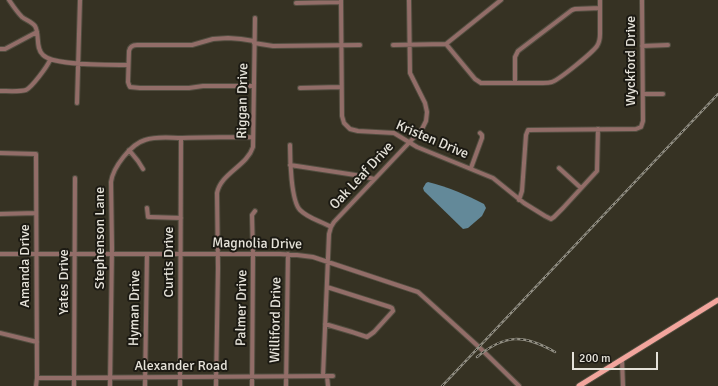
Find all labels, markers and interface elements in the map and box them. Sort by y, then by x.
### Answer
street label: Wyckford Drive [623,16,639,106]
street label: Riggan Drive [234,63,252,139]
street label: Kristen Drive [393,117,471,163]
street label: Oak Leaf Drive [326,139,398,213]
street label: Stephenson Lane [92,187,108,289]
street label: Amanda Drive [17,224,33,308]
street label: Curtis Drive [161,227,177,297]
street label: Magnolia Drive [212,235,302,253]
street label: Yates Drive [56,249,72,315]
street label: Hyman Drive [126,270,144,346]
street label: Palmer Drive [233,270,251,346]
street label: Williford Drive [267,277,285,363]
scale bar [574,344,660,370]
text: 200 m [579,351,611,366]
street label: Alexander Road [134,358,228,374]

